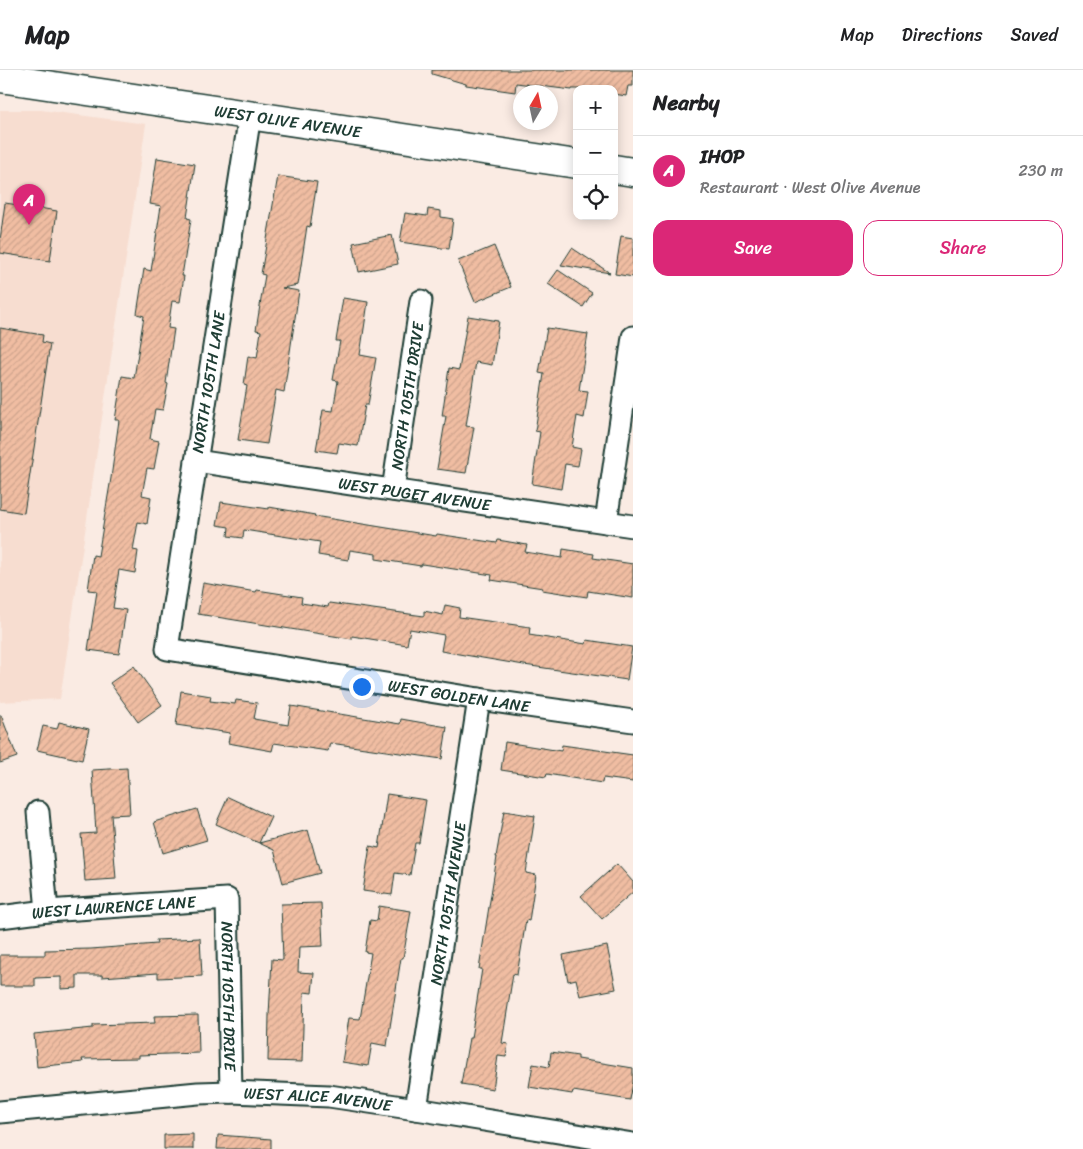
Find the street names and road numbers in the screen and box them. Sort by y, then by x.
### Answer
street label: WEST OLIVE AVENUE [212,96,364,147]
street label: NORTH 105TH LANE [183,308,234,455]
street label: NORTH 105TH DRIVE [382,319,433,472]
street label: WEST PUGET AVENUE [336,468,494,520]
street label: WEST GOLDEN LANE [386,671,533,721]
street label: NORTH 105TH AVENUE [421,819,475,987]
street label: WEST LAWRENCE LANE [30,887,197,928]
street label: NORTH 105TH DRIVE [212,921,245,1072]
street label: WEST ALICE AVENUE [243,1079,395,1120]

